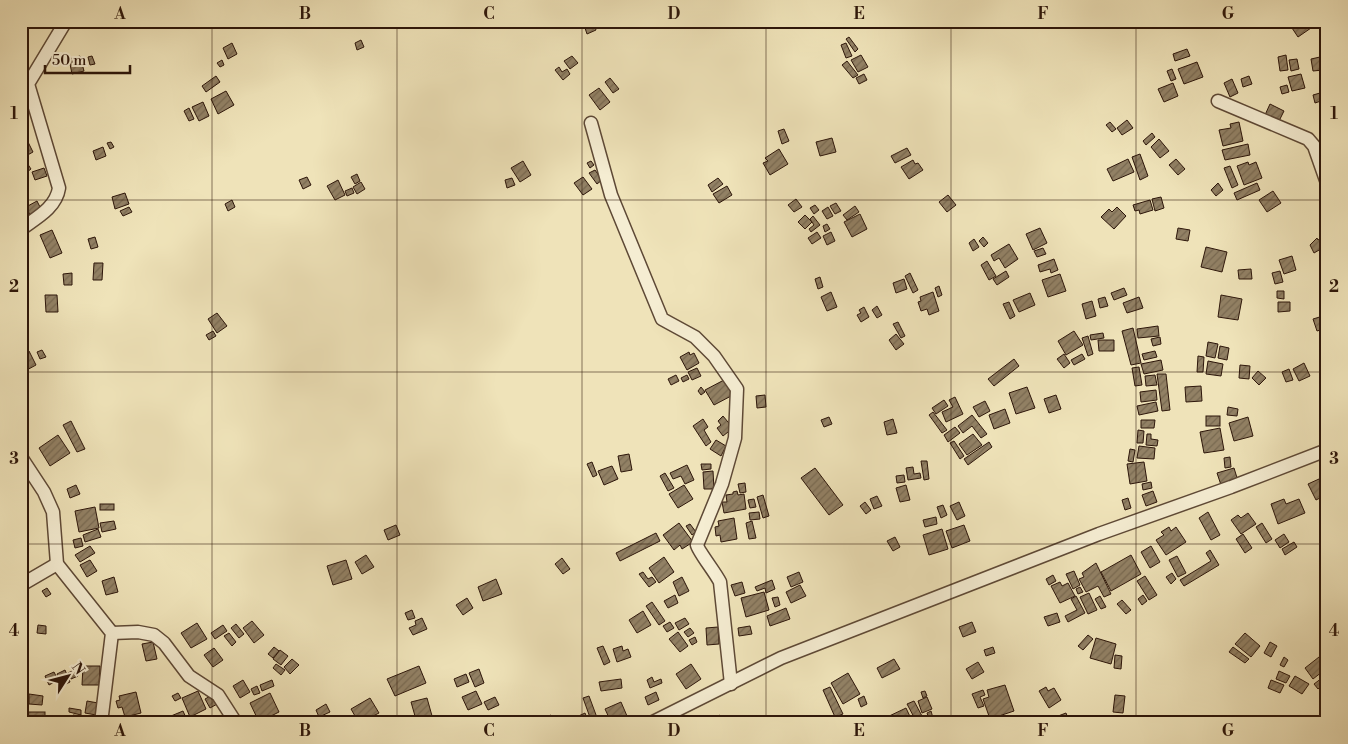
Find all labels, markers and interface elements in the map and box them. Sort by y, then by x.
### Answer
text: A [113,4,126,24]
text: B [299,4,311,24]
text: C [483,4,495,24]
text: D [668,4,681,24]
text: E [853,4,865,24]
text: F [1037,4,1049,24]
text: G [1222,4,1235,24]
scale bar [45,42,130,74]
text: 50 m [52,51,86,70]
text: 1 [10,104,18,124]
text: 1 [1330,104,1338,124]
text: 2 [9,277,19,297]
text: 2 [1329,277,1339,297]
text: 3 [9,449,19,469]
text: 3 [1329,449,1339,469]
text: 4 [9,621,20,641]
text: 4 [1329,621,1340,641]
north arrow [42,652,92,702]
text: N [67,659,88,679]
text: A [113,721,126,741]
text: B [299,721,311,741]
text: C [483,721,495,741]
text: D [668,721,681,741]
text: E [853,721,865,741]
text: F [1037,721,1049,741]
text: G [1222,721,1235,741]

